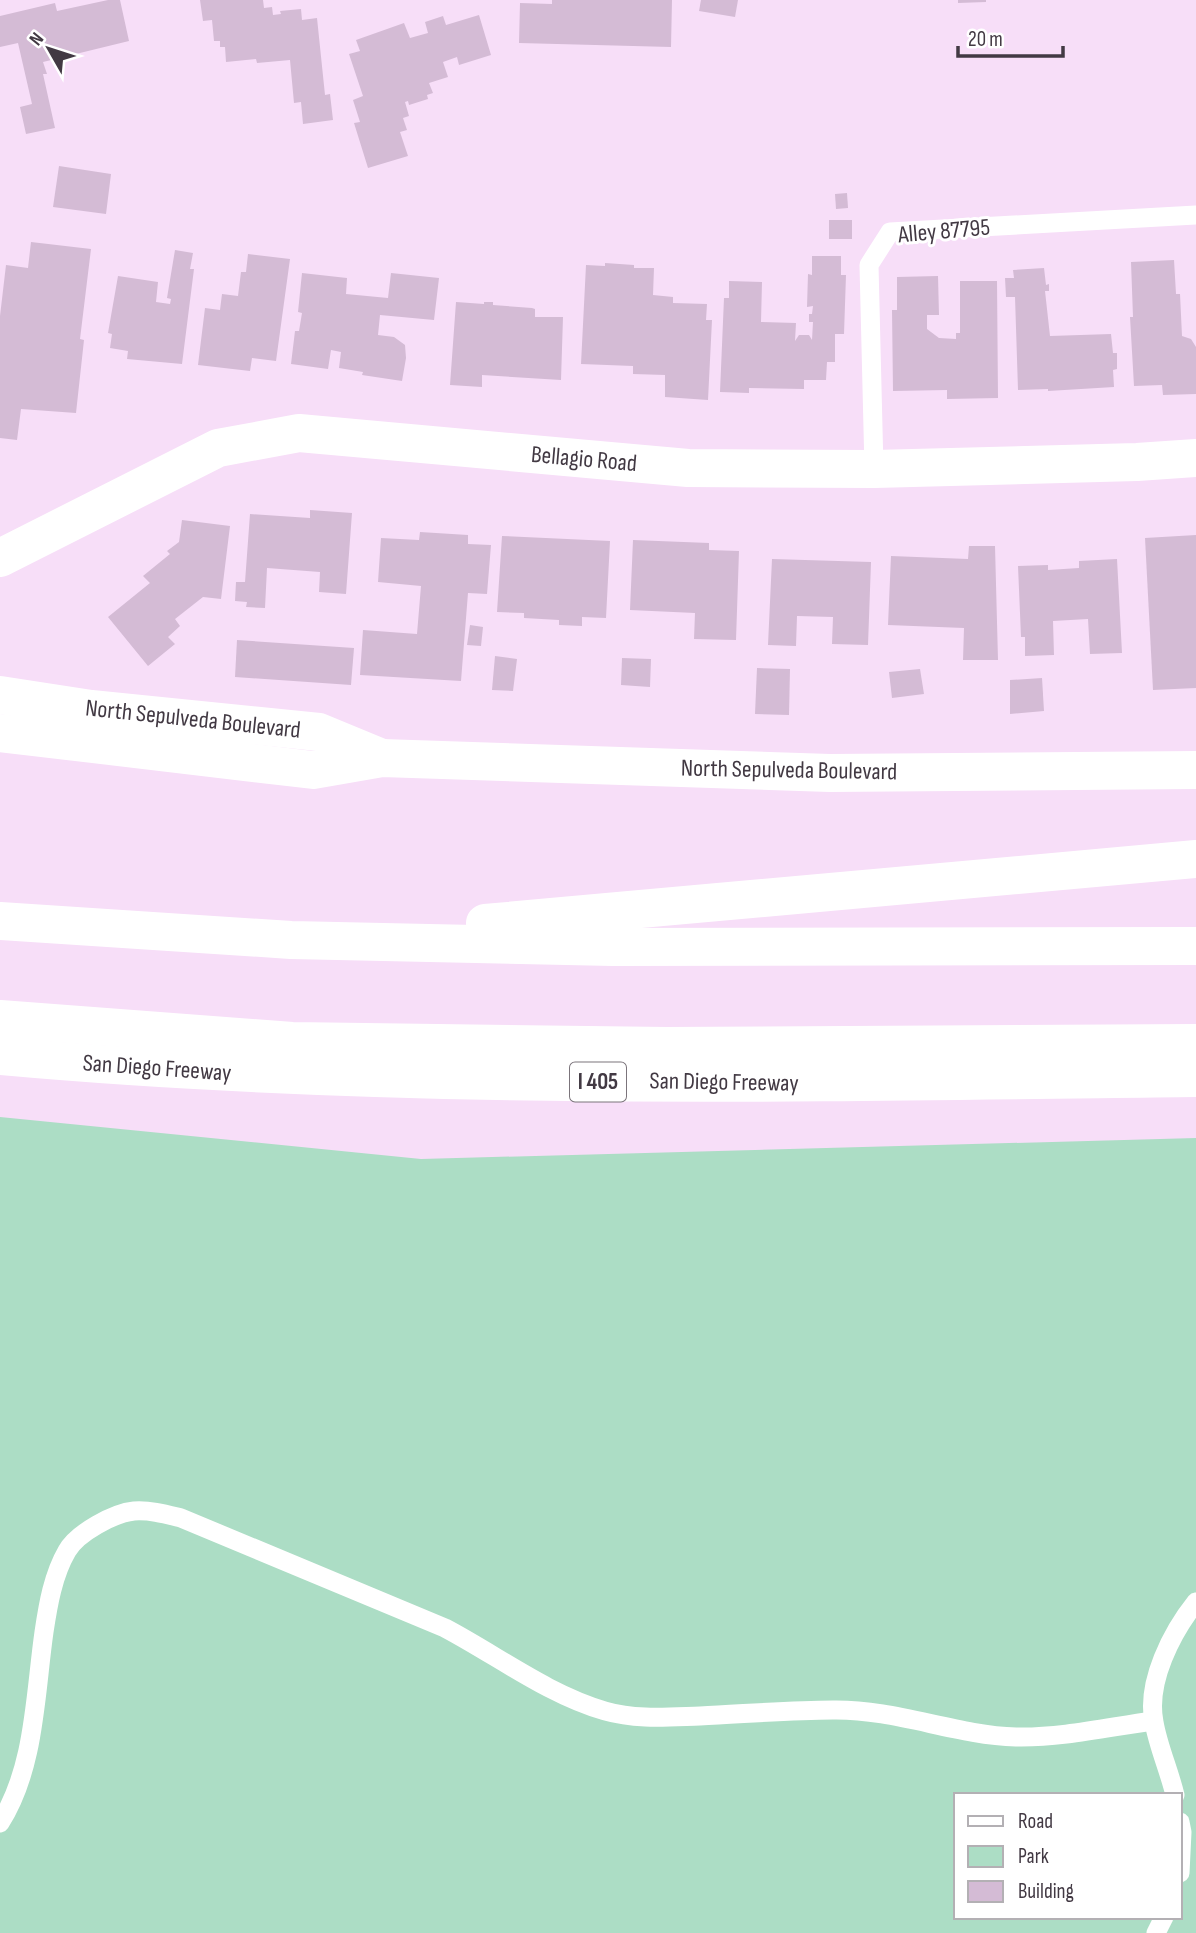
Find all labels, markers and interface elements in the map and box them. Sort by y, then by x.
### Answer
north arrow [14,14,84,84]
scale bar [958,14,1063,58]
text: 20 m [968,27,1003,52]
text: N [25,28,49,50]
street label: Alley 87795 [896,213,991,250]
street label: Bellagio Road [530,440,638,478]
street label: North Sepulveda Boulevard [84,693,302,745]
street label: North Sepulveda Boulevard [681,754,897,786]
street label: San Diego Freeway [82,1048,232,1088]
road number: I 405 [570,1063,626,1102]
street label: San Diego Freeway [649,1066,799,1098]
legend [954,1793,1182,1919]
text: Road [1018,1809,1053,1834]
text: Park [1018,1844,1049,1869]
text: Building [1018,1879,1074,1904]

